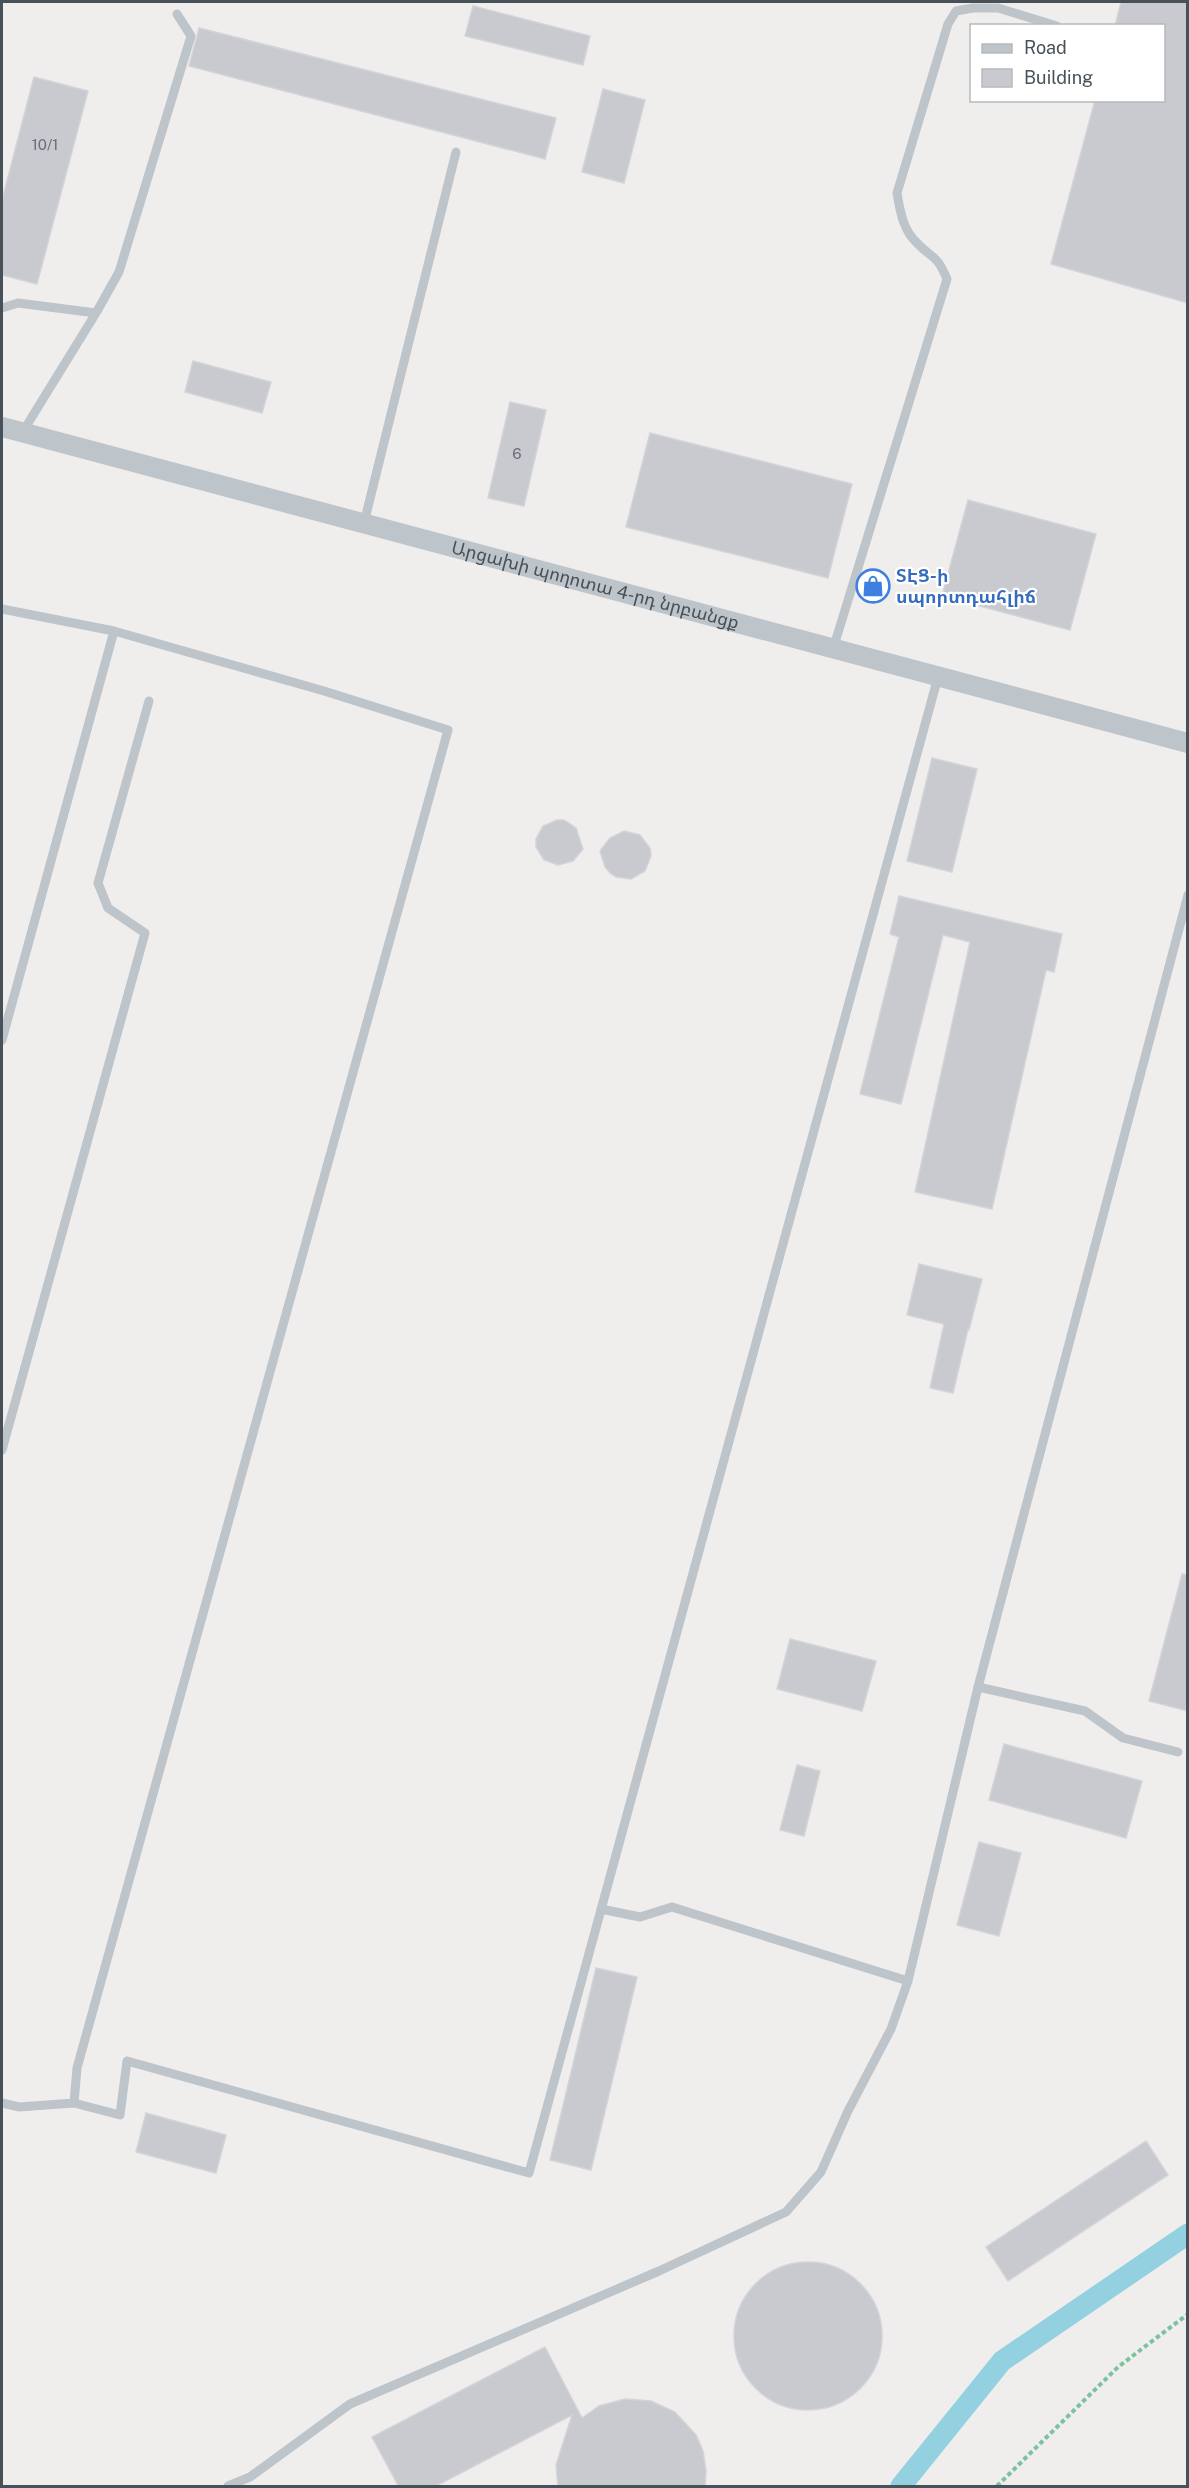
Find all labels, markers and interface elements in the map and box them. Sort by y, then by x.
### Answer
legend [970,24,1165,102]
text: Road [1024,37,1067,58]
text: Building [1024,67,1093,88]
house number: 10/1 [32,136,58,153]
house number: 6 [512,445,522,462]
street label: Արցախի պողոտա 4-րդ նրբանցք [449,536,742,633]
place label: ՏԷՑ-ի սպորտդահլիճ [896,565,1036,607]
shop icon: ՏԷՑ-ի սպորտդահլիճ [855,568,891,604]

